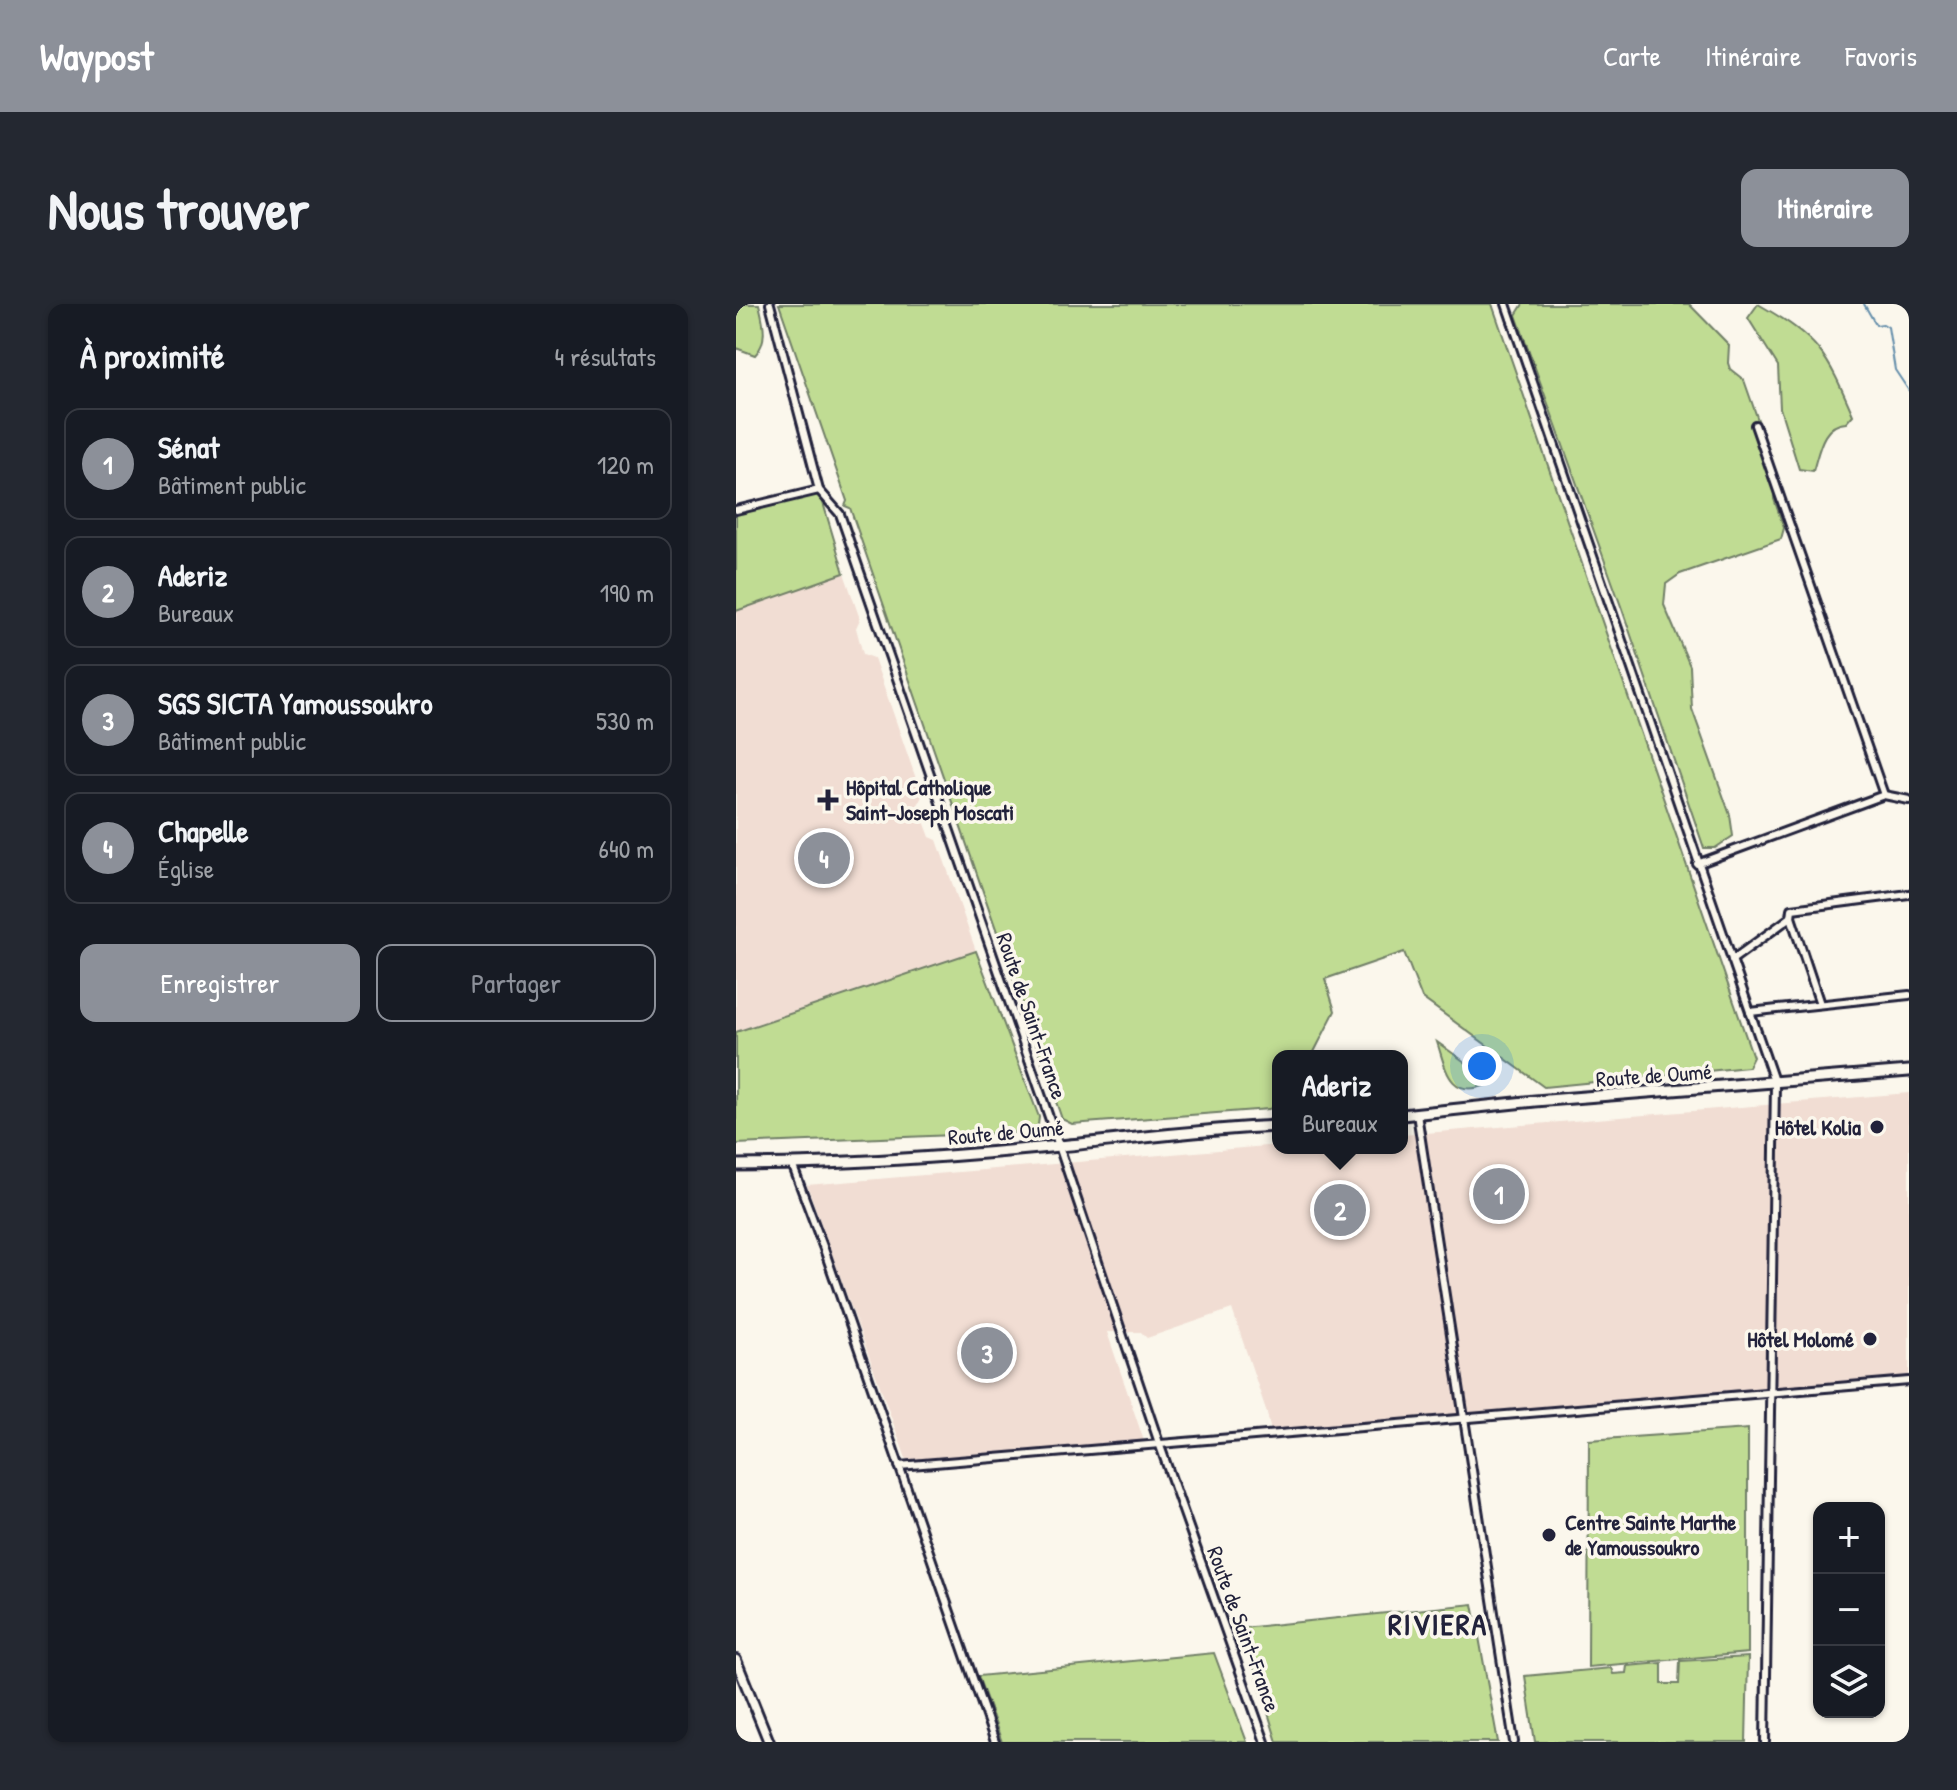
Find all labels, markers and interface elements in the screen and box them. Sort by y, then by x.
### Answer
text: Waypost [40,30,154,82]
text: Carte [1603,37,1661,75]
text: Itinéraire [1705,37,1801,75]
text: Favoris [1845,37,1917,75]
button: Itinéraire [1741,169,1909,247]
text: Nous trouver [48,171,309,246]
text: À proximité [80,333,225,379]
text: 4 résultats [554,339,656,374]
text: Sénat [158,427,219,467]
text: 1 [103,447,113,482]
text: 120 m [597,447,654,482]
text: Bâtiment public [158,467,306,502]
text: Aderiz [158,555,227,595]
text: 2 [102,575,114,610]
text: 190 m [600,575,654,610]
text: Bureaux [158,595,234,630]
text: SGS SICTA Yamoussoukro [158,683,432,723]
text: 3 [102,703,114,738]
text: 530 m [596,703,654,738]
text: Bâtiment public [158,723,306,758]
place label: Hôpital Catholique Saint-Joseph Moscati [846,772,1014,828]
marker: Hôpital Catholique Saint-Joseph Moscati [817,789,839,811]
text: Chapelle [158,811,248,851]
pin: 4 [798,828,850,888]
text: 4 [103,831,113,866]
text: 640 m [599,831,654,866]
text: Église [158,851,214,886]
street label: Route de Saint-France [989,929,1075,1103]
button: Enregistrer [80,944,360,1022]
button: Partager [376,944,656,1022]
your location [1462,1046,1502,1086]
popup [1272,1050,1408,1154]
street label: Route de Oumé [1595,1056,1713,1094]
text: Aderiz [1302,1065,1371,1105]
text: Bureaux [1302,1105,1378,1140]
street label: Route de Oumé [947,1112,1065,1152]
place label: Hôtel Kolia [1775,1112,1861,1142]
marker: Hôtel Kolia [1868,1118,1886,1136]
pin: 1 [1473,1164,1525,1224]
pin: 2 [1314,1180,1366,1240]
pin: 3 [961,1323,1013,1383]
place label: Hôtel Molomé [1747,1324,1854,1354]
marker: Hôtel Molomé [1861,1330,1879,1348]
map controls [1813,1502,1885,1718]
button: + [1813,1502,1885,1574]
place label: Centre Sainte Marthe de Yamoussoukro [1565,1507,1737,1562]
marker: Centre Sainte Marthe de Yamoussoukro [1540,1526,1558,1544]
street label: Route de Saint-France [1200,1542,1288,1716]
button: − [1813,1574,1885,1646]
district label: RIVIERA [1388,1604,1488,1644]
button: layers [1813,1646,1885,1718]

